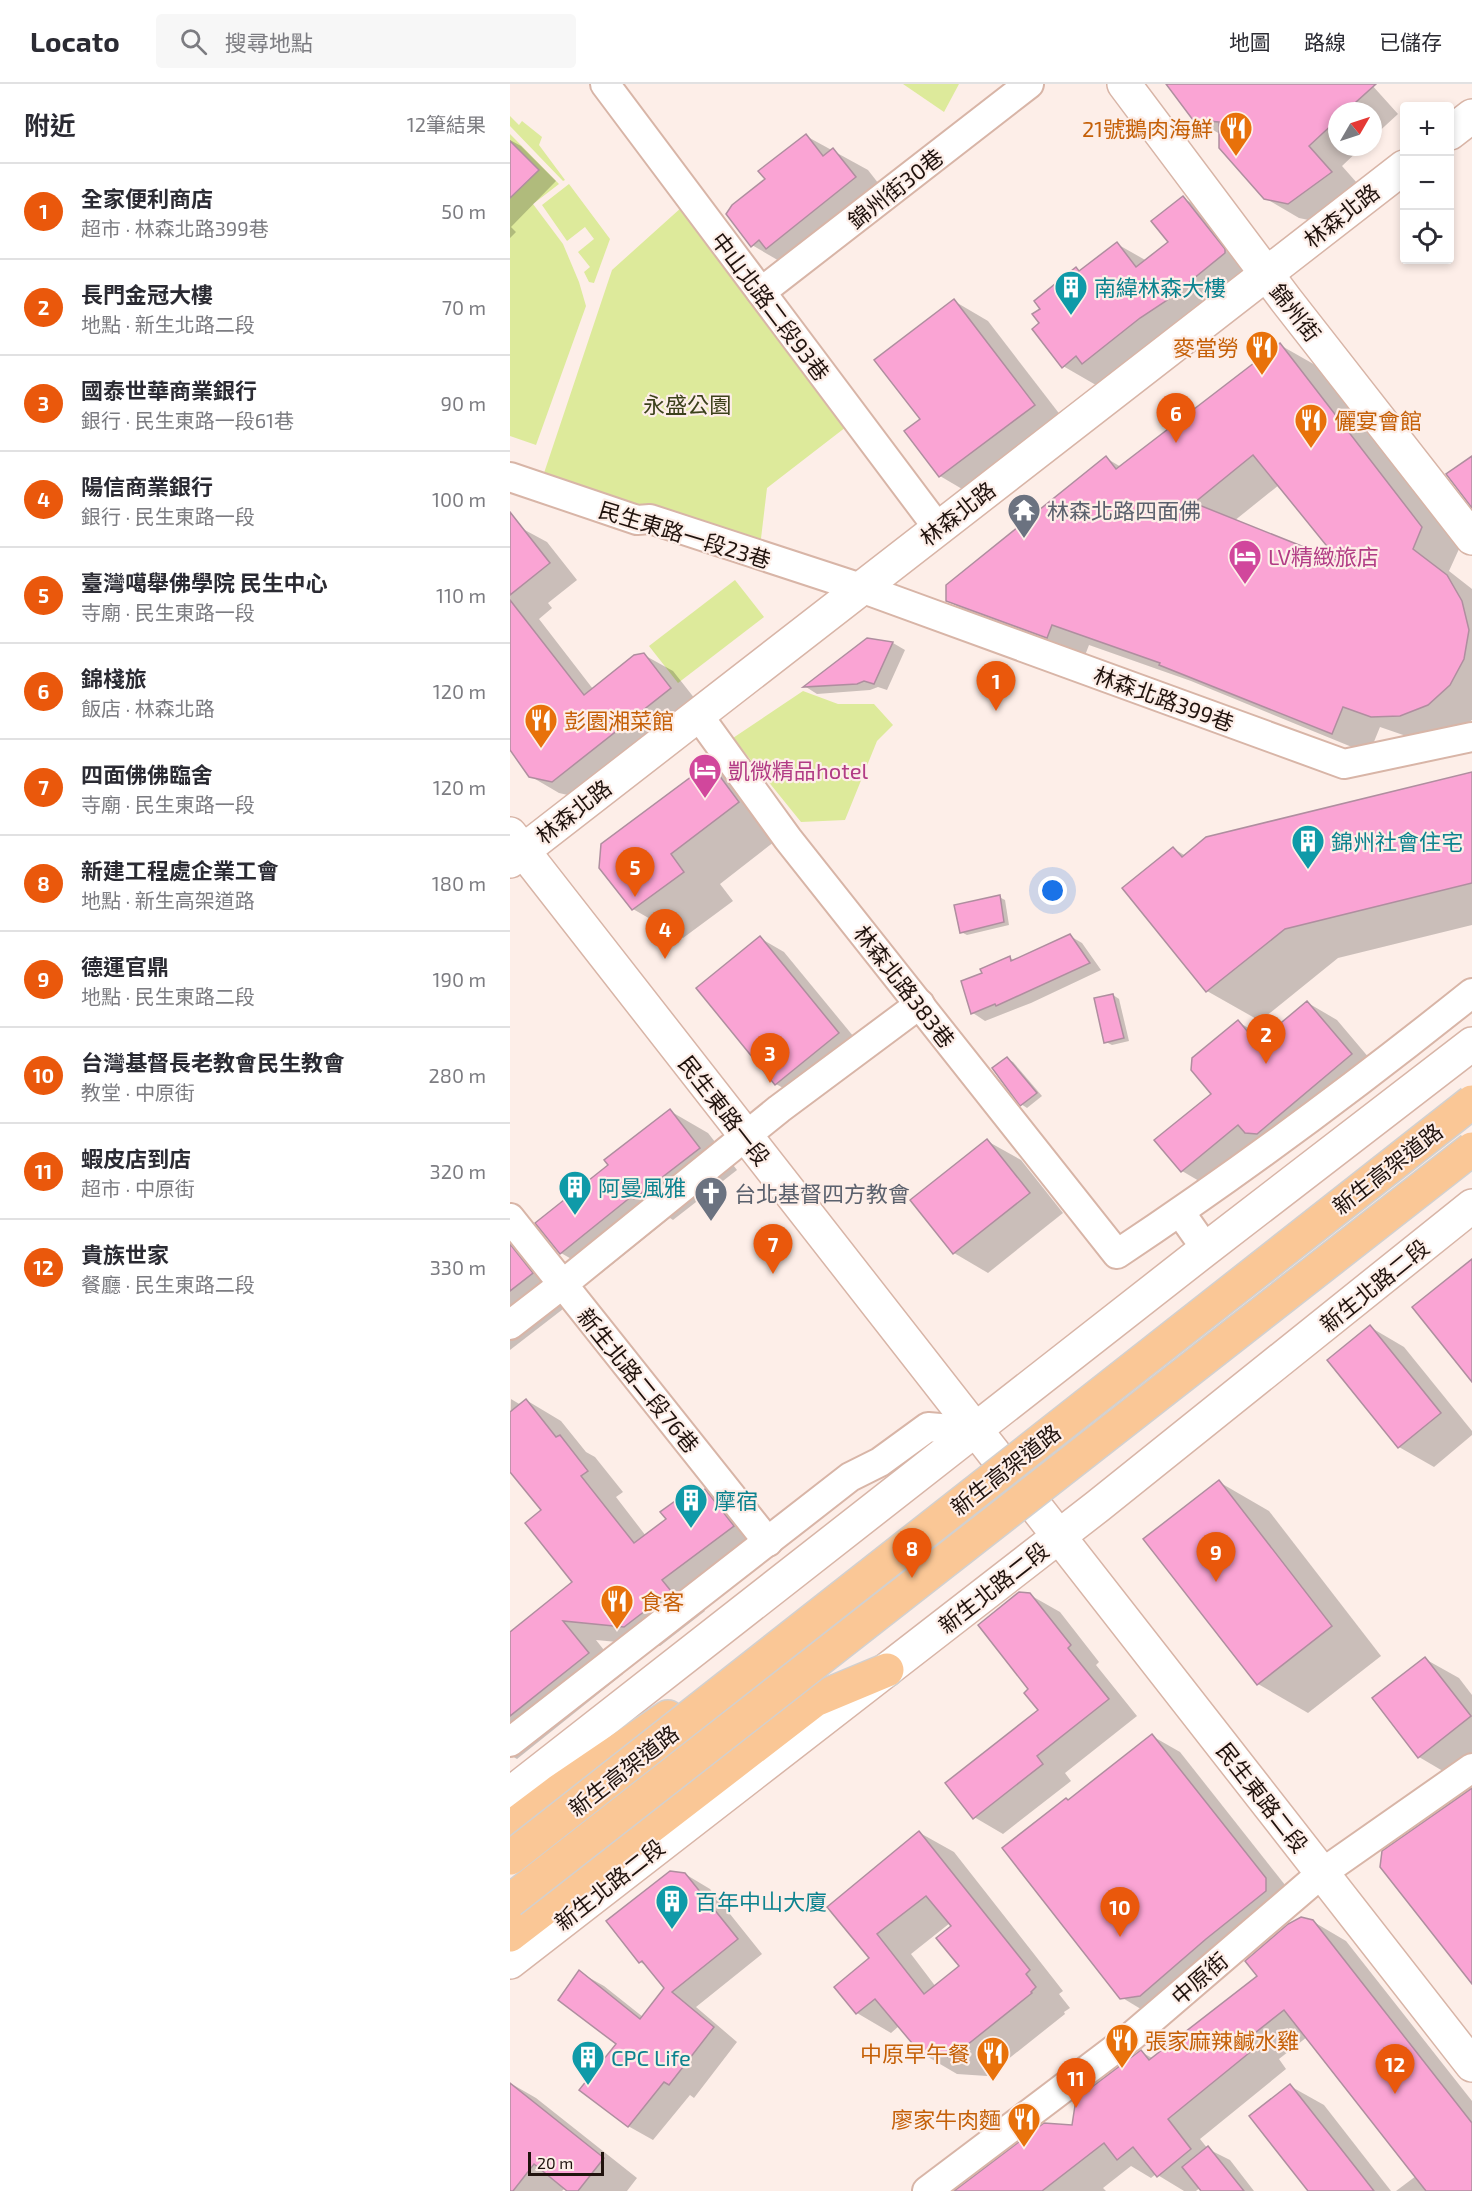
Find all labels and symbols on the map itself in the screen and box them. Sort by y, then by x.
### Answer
north arrow [1328,102,1382,156]
restaurant icon: 21號鵝肉海鮮 [1218,110,1254,157]
place label: 21號鵝肉海鮮 [1082,115,1213,141]
street label: 錦州街30巷 [842,143,948,233]
street label: 林森北路 [1298,178,1384,252]
street label: 中山北路二段93巷 [707,227,835,385]
building icon: 南緯林森大樓 [1053,269,1089,316]
place label: 南緯林森大樓 [1094,274,1226,300]
street label: 錦州街 [1265,278,1327,346]
restaurant icon: 麥當勞 [1244,329,1280,376]
place label: 麥當勞 [1173,334,1239,360]
park label: 永盛公園 [643,391,731,417]
pin: 6 [1156,394,1196,443]
restaurant icon: 儷宴會館 [1293,402,1329,449]
place label: 儷宴會館 [1334,407,1422,433]
street label: 林森北路 [914,476,1000,550]
temple icon: 林森北路四面佛 [1006,492,1042,539]
street label: 民生東路一段23巷 [596,495,774,573]
place label: 林森北路四面佛 [1047,497,1201,523]
hotel icon: LV精緻旅店 [1227,538,1263,585]
place label: LV精緻旅店 [1268,543,1379,569]
street label: 林森北路399巷 [1090,661,1238,735]
pin: 1 [976,662,1016,711]
restaurant icon: 彭園湘菜館 [523,702,559,749]
place label: 彭園湘菜館 [564,707,674,733]
hotel icon: 凱微精品hotel [687,752,723,799]
place label: 凱微精品hotel [728,757,868,783]
street label: 林森北路 [530,774,616,848]
building icon: 錦州社會住宅 [1290,823,1326,870]
place label: 錦州社會住宅 [1331,828,1463,854]
pin: 5 [616,848,654,897]
your location [1038,876,1067,905]
pin: 4 [646,910,684,959]
street label: 林森北路383巷 [849,920,961,1052]
pin: 2 [1246,1014,1286,1064]
pin: 3 [750,1034,790,1083]
street label: 民生東路一段 [674,1050,776,1170]
street label: 新生高架道路 [1327,1117,1447,1219]
building icon: 阿曼風雅 [557,1169,593,1216]
place label: 阿曼風雅 [598,1174,686,1200]
church icon: 台北基督四方教會 [693,1175,729,1222]
place label: 台北基督四方教會 [734,1180,910,1206]
pin: 7 [754,1224,792,1274]
street label: 新生北路二段 [1315,1233,1433,1337]
street label: 新生北路二段76巷 [573,1303,705,1457]
street label: 新生高架道路 [945,1418,1065,1520]
building icon: 摩宿 [673,1482,709,1529]
place label: 摩宿 [714,1487,758,1513]
pin: 8 [892,1528,932,1578]
pin: 9 [1196,1532,1236,1582]
street label: 新生北路二段 [933,1536,1053,1638]
restaurant icon: 食客 [599,1583,635,1630]
place label: 食客 [640,1588,684,1614]
street label: 新生高架道路 [563,1719,683,1821]
street label: 民生東路二段 [1212,1737,1314,1857]
street label: 新生北路二段 [549,1833,669,1935]
building icon: 百年中山大廈 [654,1883,690,1930]
place label: 百年中山大廈 [695,1888,827,1914]
pin: 10 [1100,1888,1140,1937]
street label: 中原街 [1166,1947,1232,2009]
restaurant icon: 張家麻辣鹹水雞 [1104,2022,1140,2069]
place label: 張家麻辣鹹水雞 [1145,2027,1299,2053]
restaurant icon: 中原早午餐 [975,2035,1011,2082]
building icon: CPC Life [570,2039,606,2086]
place label: 中原早午餐 [860,2040,970,2066]
place label: CPC Life [611,2044,691,2070]
pin: 12 [1376,2044,1414,2094]
pin: 11 [1056,2058,1096,2108]
restaurant icon: 廖家牛肉麵 [1006,2101,1042,2148]
place label: 廖家牛肉麵 [891,2106,1001,2132]
scale bar [528,2149,604,2176]

